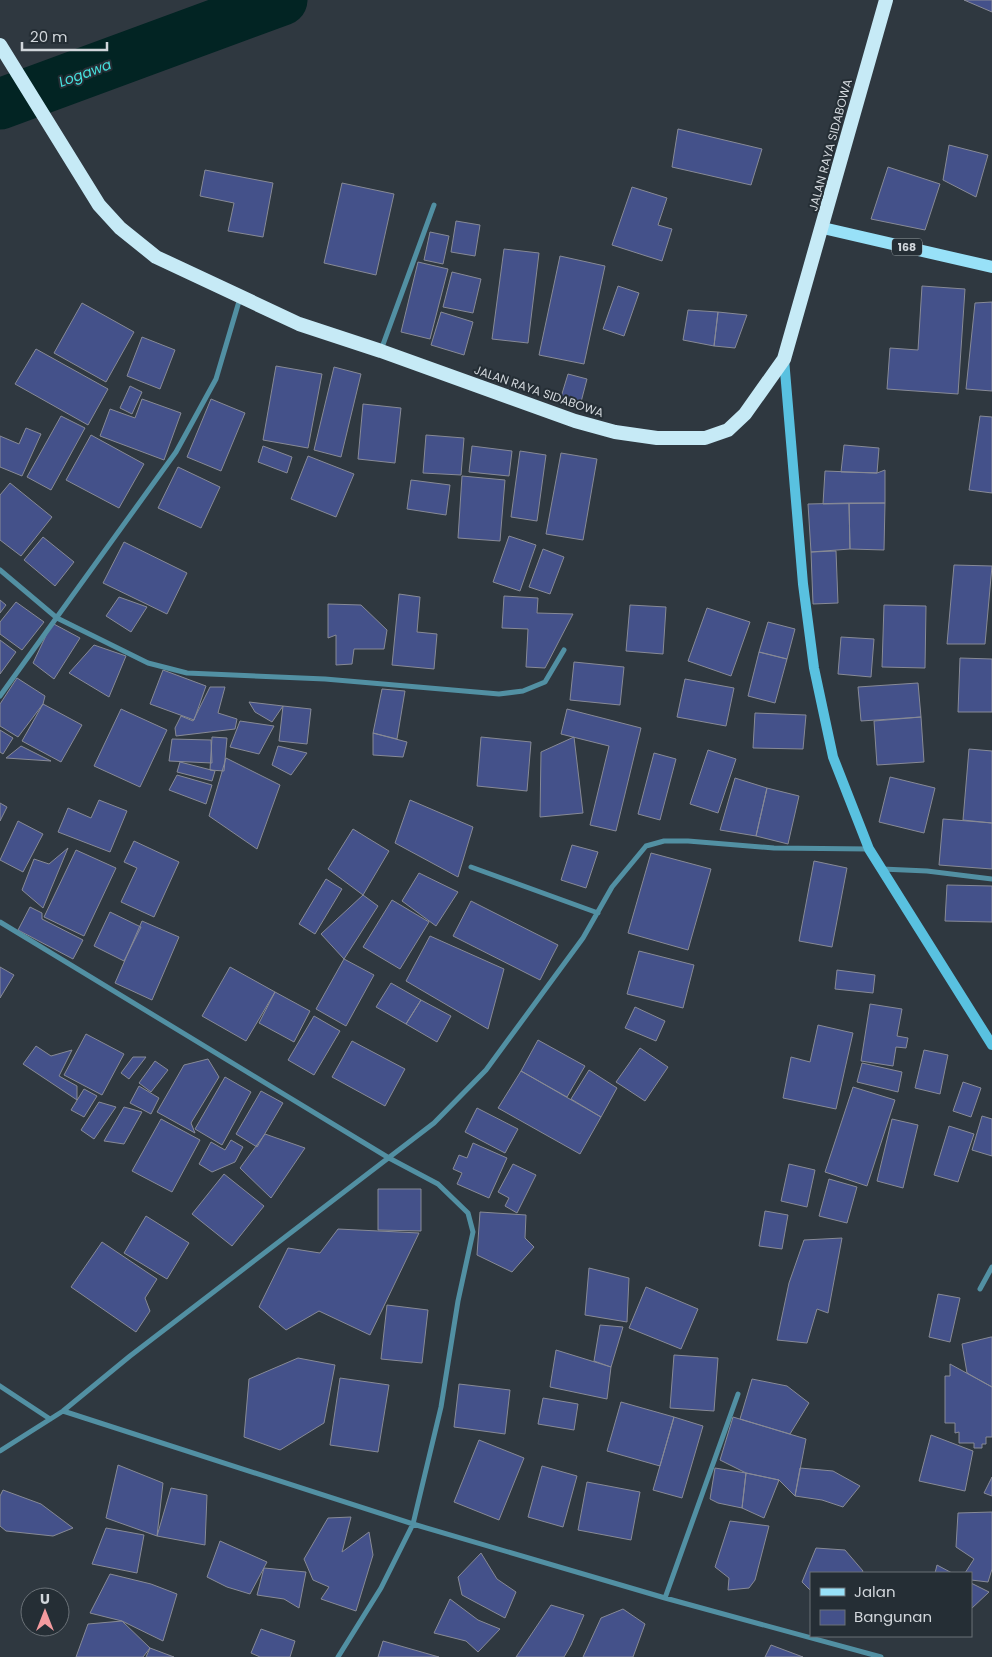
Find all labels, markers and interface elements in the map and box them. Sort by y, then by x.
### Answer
scale bar [22,20,108,52]
text: 20 m [30,26,68,47]
water label: Logawa [56,54,115,92]
street label: JALAN RAYA SIDABOWA [804,77,856,213]
road number: 168 [892,238,922,256]
street label: JALAN RAYA SIDABOWA [472,361,606,421]
legend [810,1572,972,1637]
text: Jalan [854,1581,896,1602]
north arrow [20,1587,70,1637]
text: U [40,1589,50,1609]
text: Bangunan [854,1606,932,1627]

